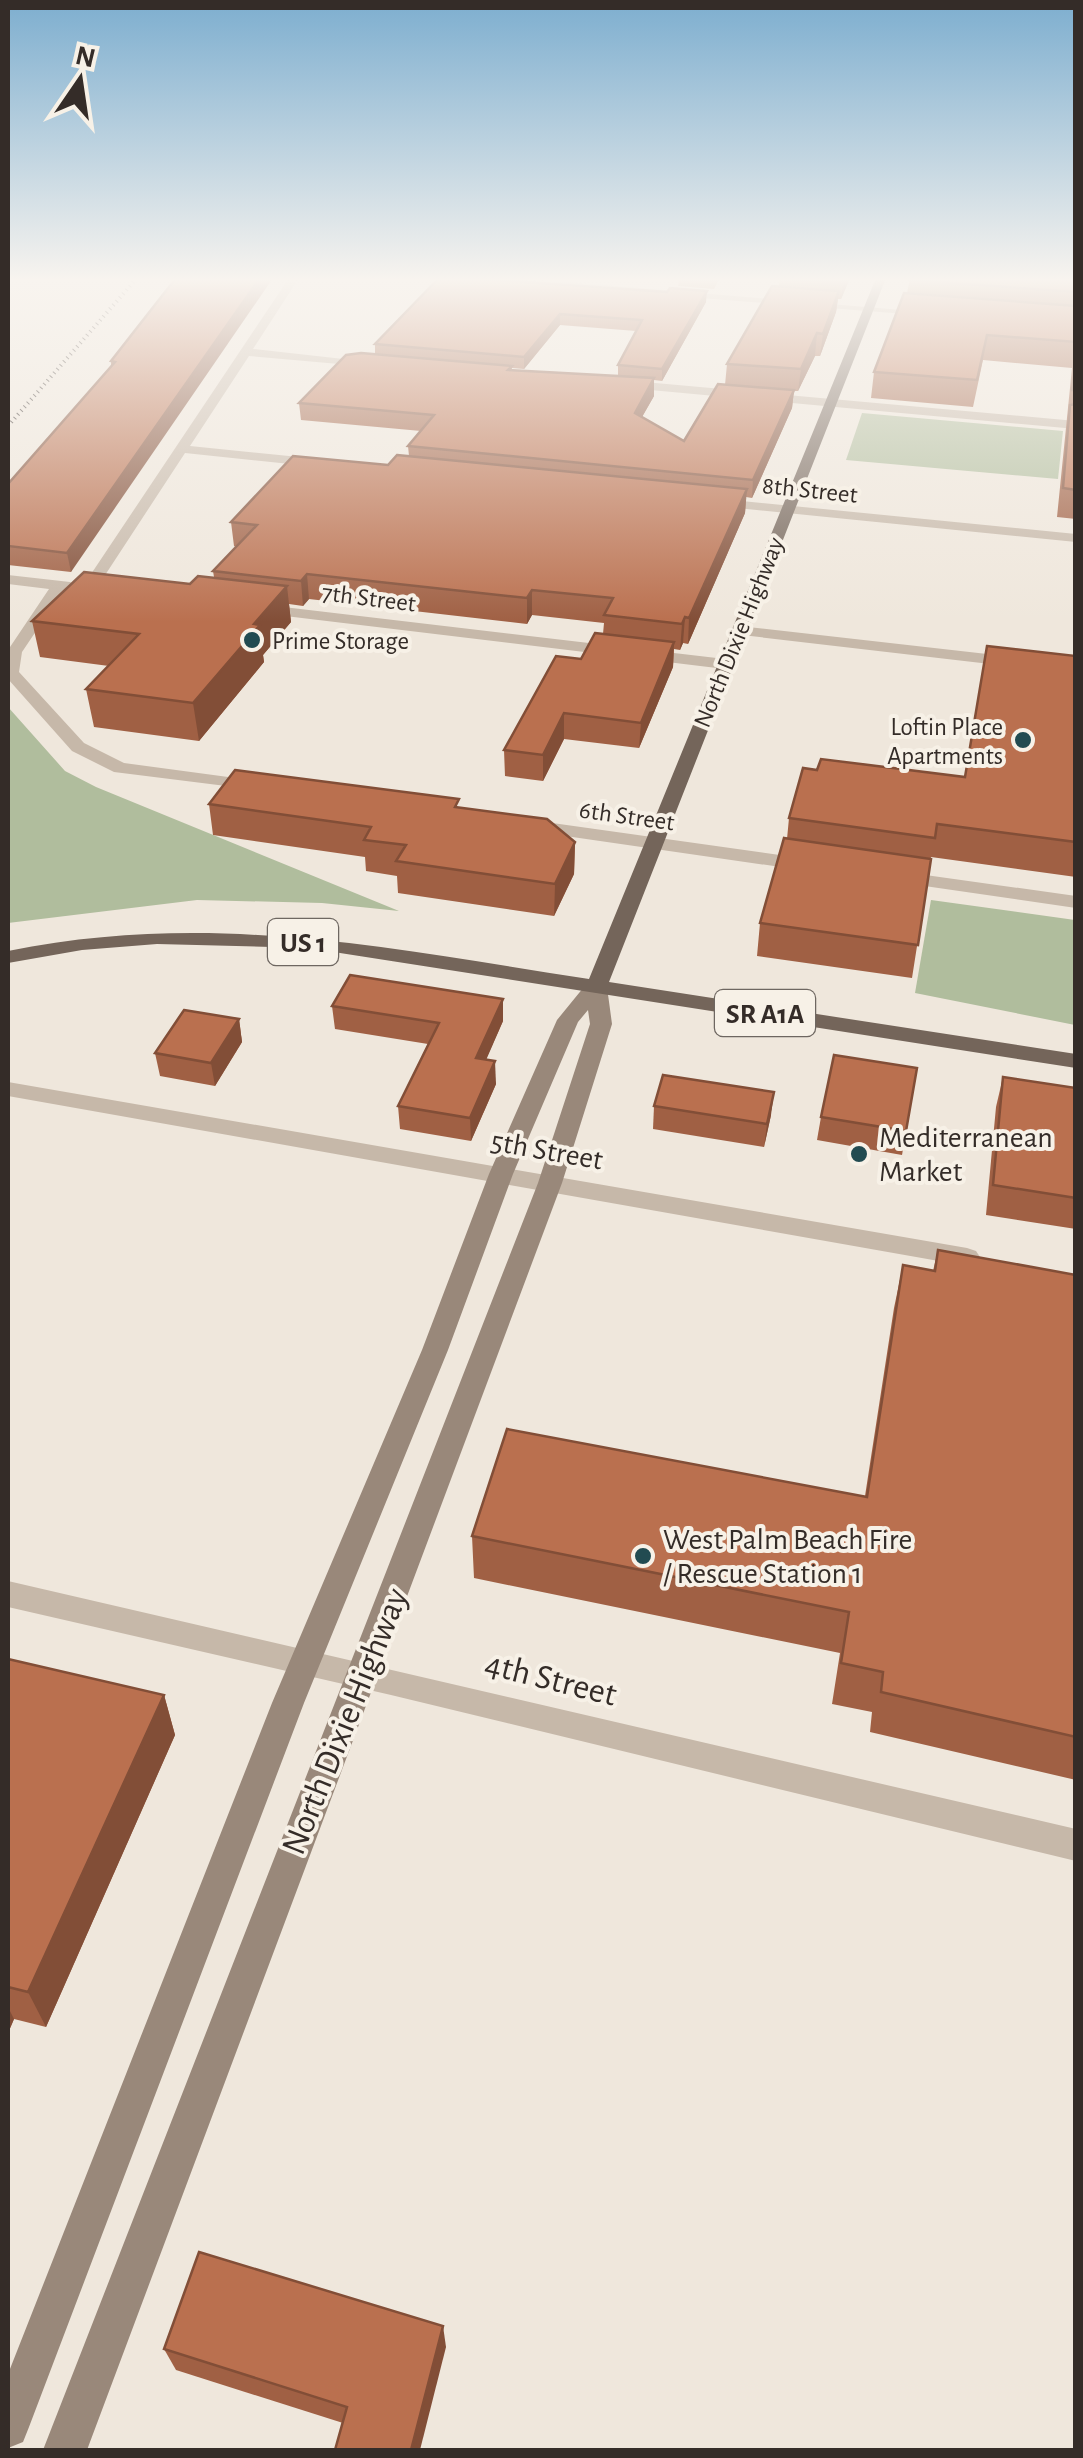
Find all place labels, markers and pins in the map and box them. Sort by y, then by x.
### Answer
marker: Prime Storage [241,629,263,651]
place label: Prime Storage [272,629,409,654]
place label: Loftin Place Apartments [887,715,1003,769]
marker: Loftin Place Apartments [1012,729,1034,751]
place label: Mediterranean Market [879,1123,1053,1187]
marker: Mediterranean Market [848,1143,870,1165]
place label: West Palm Beach Fire / Rescue Station 1 [663,1525,912,1589]
marker: West Palm Beach Fire / Rescue Station 1 [632,1545,654,1567]

